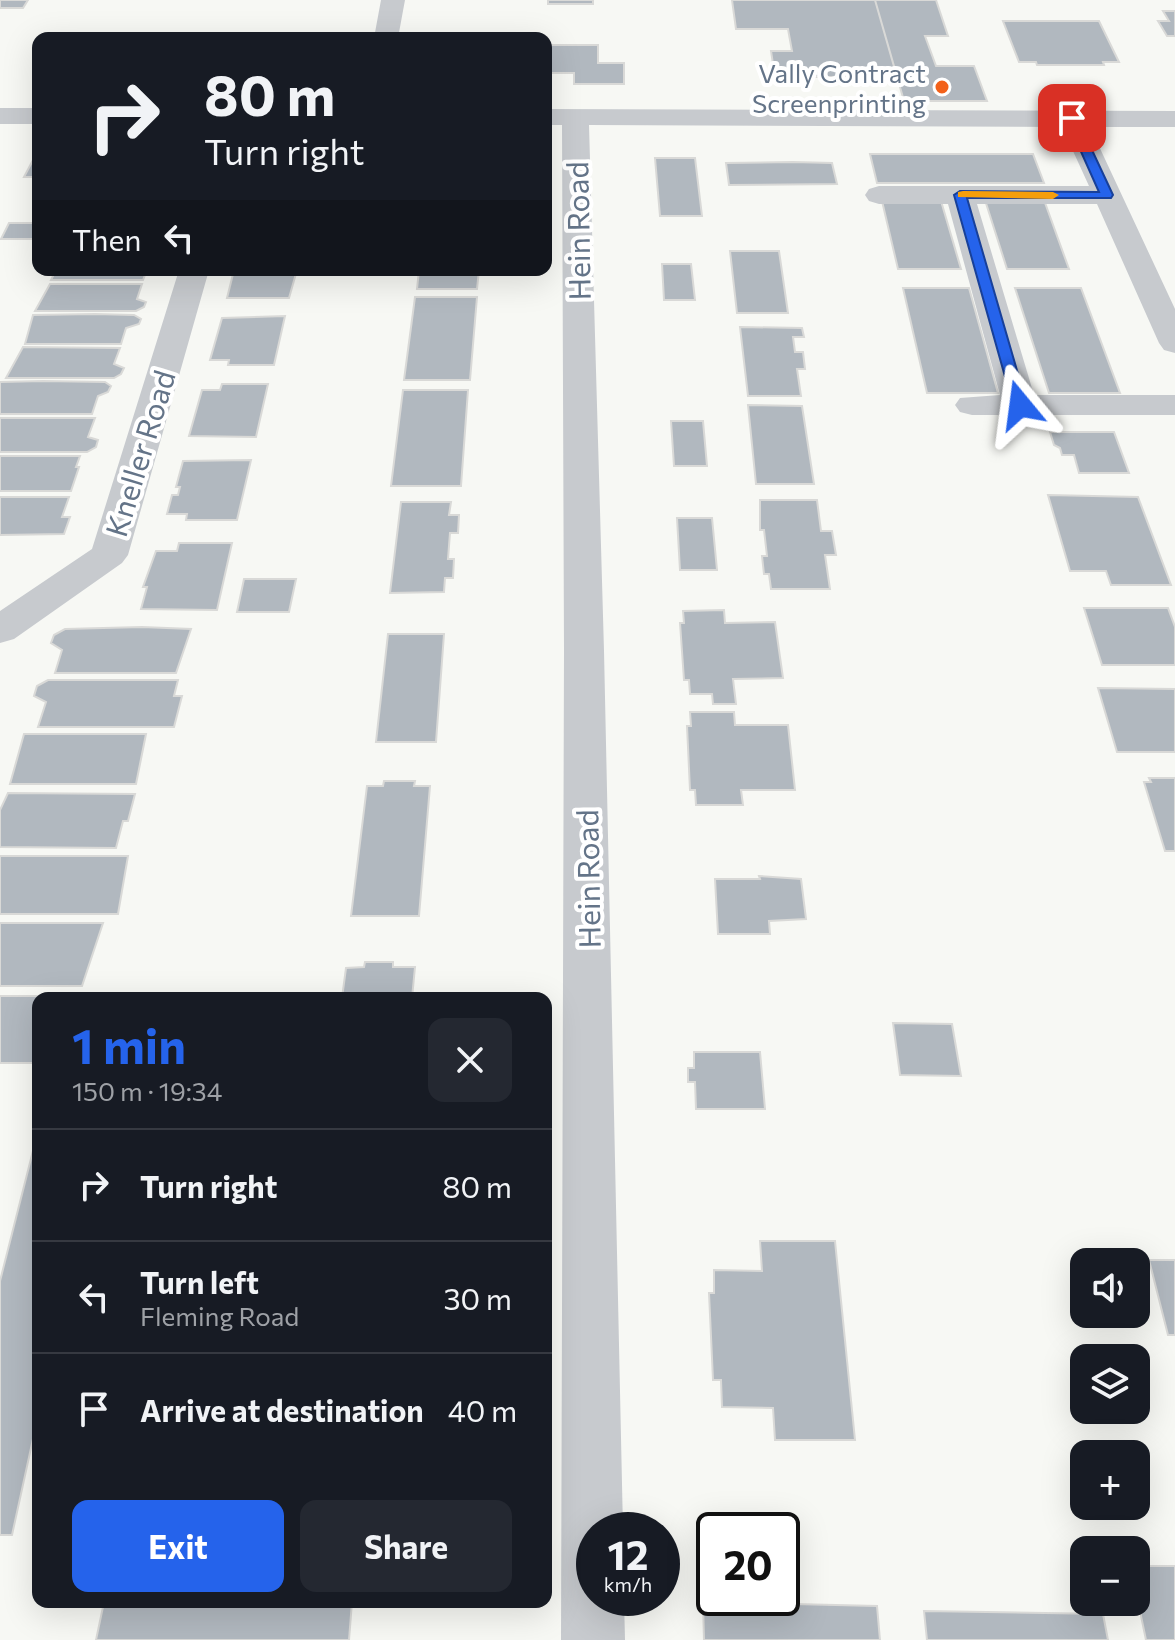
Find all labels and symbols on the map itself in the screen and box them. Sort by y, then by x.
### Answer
place label: Vally Contract Screenprinting [752,57,926,118]
marker: Vally Contract Screenprinting [933,78,951,96]
pin [1038,84,1106,152]
street label: Hein Road [557,161,597,301]
position arrow [978,363,1062,447]
street label: Kneller Road [96,365,182,541]
street label: Hein Road [567,809,607,949]
speed limit sign: 20 [696,1512,800,1616]

